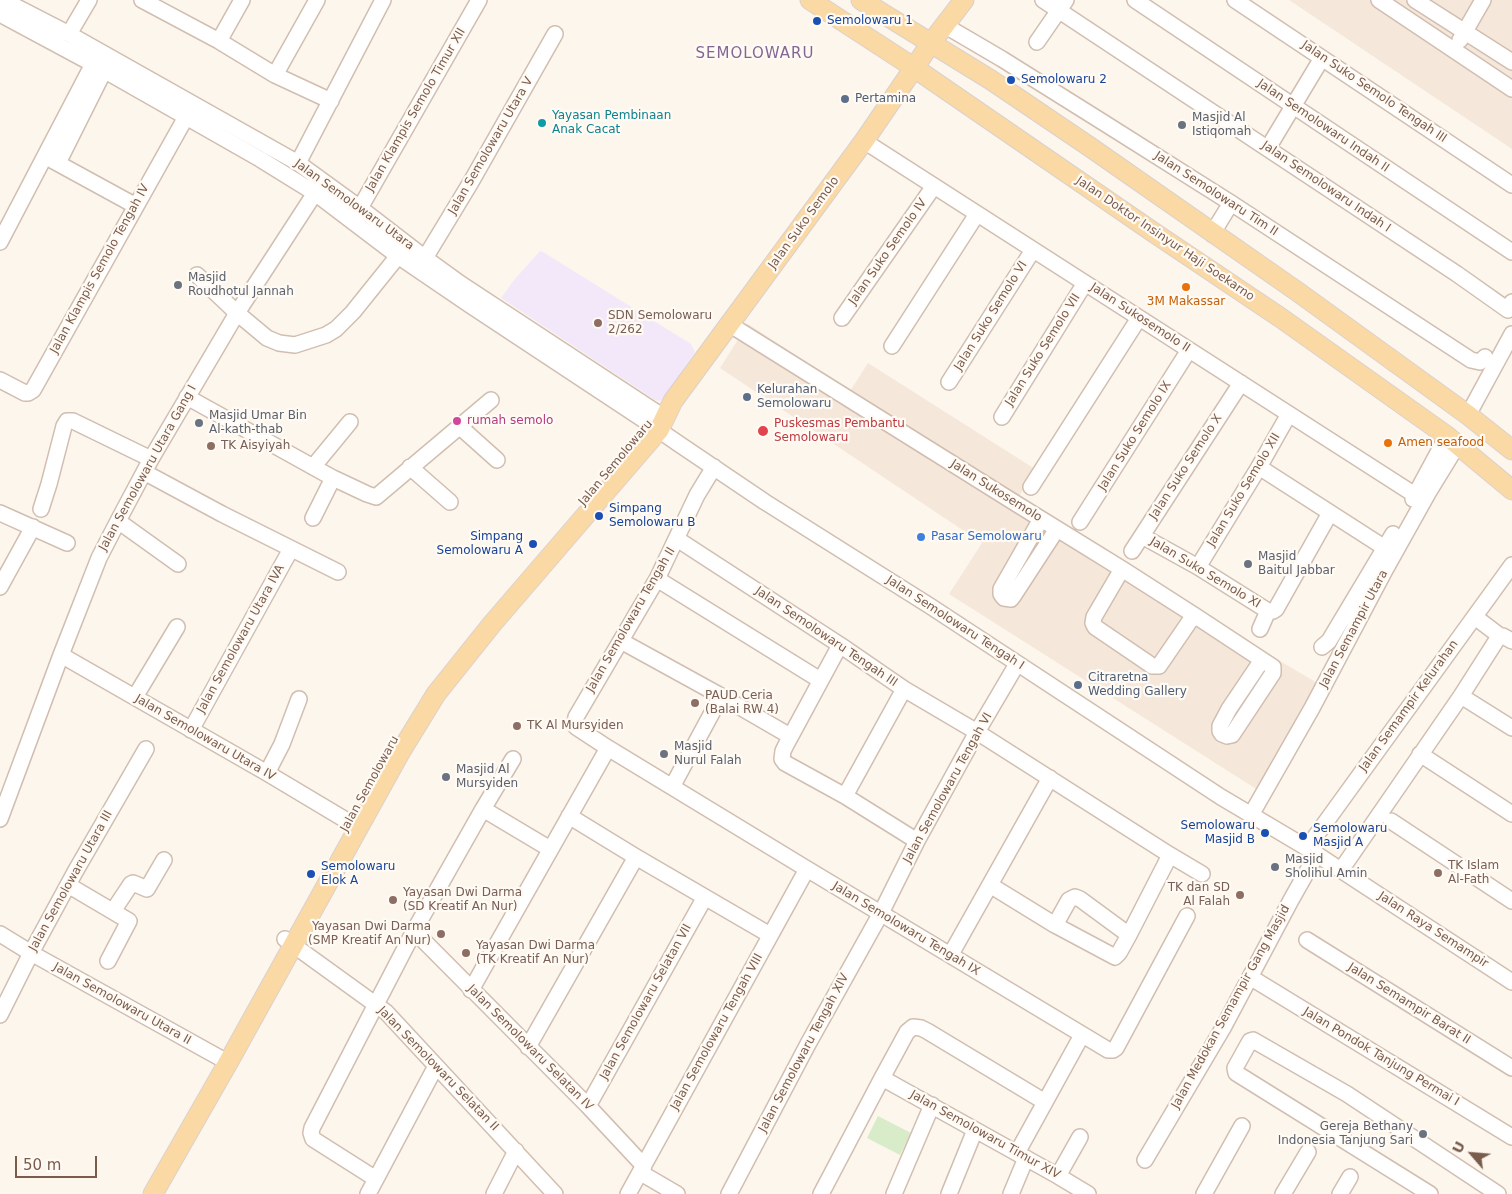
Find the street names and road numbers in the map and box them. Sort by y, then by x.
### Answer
street label: Jalan Klampis Semolo Timur XII [363,26,469,194]
street label: Jalan Suko Semolo Tengah III [1299,38,1449,146]
street label: Jalan Semolowaru Utara V [446,75,536,217]
street label: Jalan Semolowaru Indah II [1254,76,1392,176]
street label: Jalan Semolowaru Indah I [1259,138,1393,236]
street label: Jalan Semolowaru Tim II [1152,149,1280,239]
street label: Jalan Semolowaru Utara [291,157,417,253]
street label: Jalan Suko Semolo [766,174,842,272]
street label: Jalan Doktor Insinyur Haji Soekarno [1073,174,1257,304]
street label: Jalan Klampis Semolo Tengah IV [47,182,153,356]
street label: Jalan Suko Semolo IV [846,196,930,308]
street label: Jalan Suko Semolo VI [951,259,1031,373]
street label: Jalan Sukosemolo II [1087,280,1193,356]
street label: Jalan Suko Semolo VII [1003,291,1083,409]
street label: Jalan Suko Semolo IX [1095,379,1175,493]
street label: Jalan Semolowaru Utara Gang I [96,383,200,553]
street label: Jalan Suko Semolo X [1147,412,1225,522]
street label: Jalan Semolowaru [576,417,656,509]
street label: Jalan Suko Semolo XII [1204,431,1284,549]
street label: Jalan Sukosemolo [947,457,1045,525]
street label: Jalan Suko Semolo XI [1147,534,1263,612]
street label: Jalan Semolowaru Tengah II [584,545,678,695]
street label: Jalan Semolowaru Utara IVA [194,562,288,716]
street label: Jalan Semampir Utara [1317,568,1391,690]
street label: Jalan Semolowaru Tengah I [883,573,1027,673]
street label: Jalan Semolowaru Tengah III [752,584,900,690]
street label: Jalan Semampir Kelurahan [1356,638,1462,774]
street label: Jalan Semolowaru Utara IV [132,692,278,784]
street label: Jalan Semolowaru Tengah VI [901,710,995,866]
street label: Jalan Semolowaru [338,734,402,834]
street label: Jalan Semolowaru Utara III [26,808,116,954]
street label: Jalan Semolowaru Tengah IX [830,879,982,979]
street label: Jalan Raya Semampir [1375,889,1491,971]
street label: Jalan Medokan Semampir Gang Masjid [1169,903,1293,1111]
street label: Jalan Semolowaru Selatan VII [597,922,695,1082]
street label: Jalan Semolowaru Tengah VIII [668,951,766,1113]
street label: Jalan Semolowaru Utara II [51,960,193,1048]
street label: Jalan Semampir Barat II [1345,960,1473,1048]
street label: Jalan Semolowaru Tengah XIV [756,971,852,1135]
street label: Jalan Semolowaru Selatan IV [464,982,596,1114]
street label: Jalan Semolowaru Selatan II [375,1004,501,1134]
street label: Jalan Pondok Tanjung Permai I [1300,1005,1462,1109]
street label: Jalan Semolowaru Timur XIV [907,1088,1063,1182]

